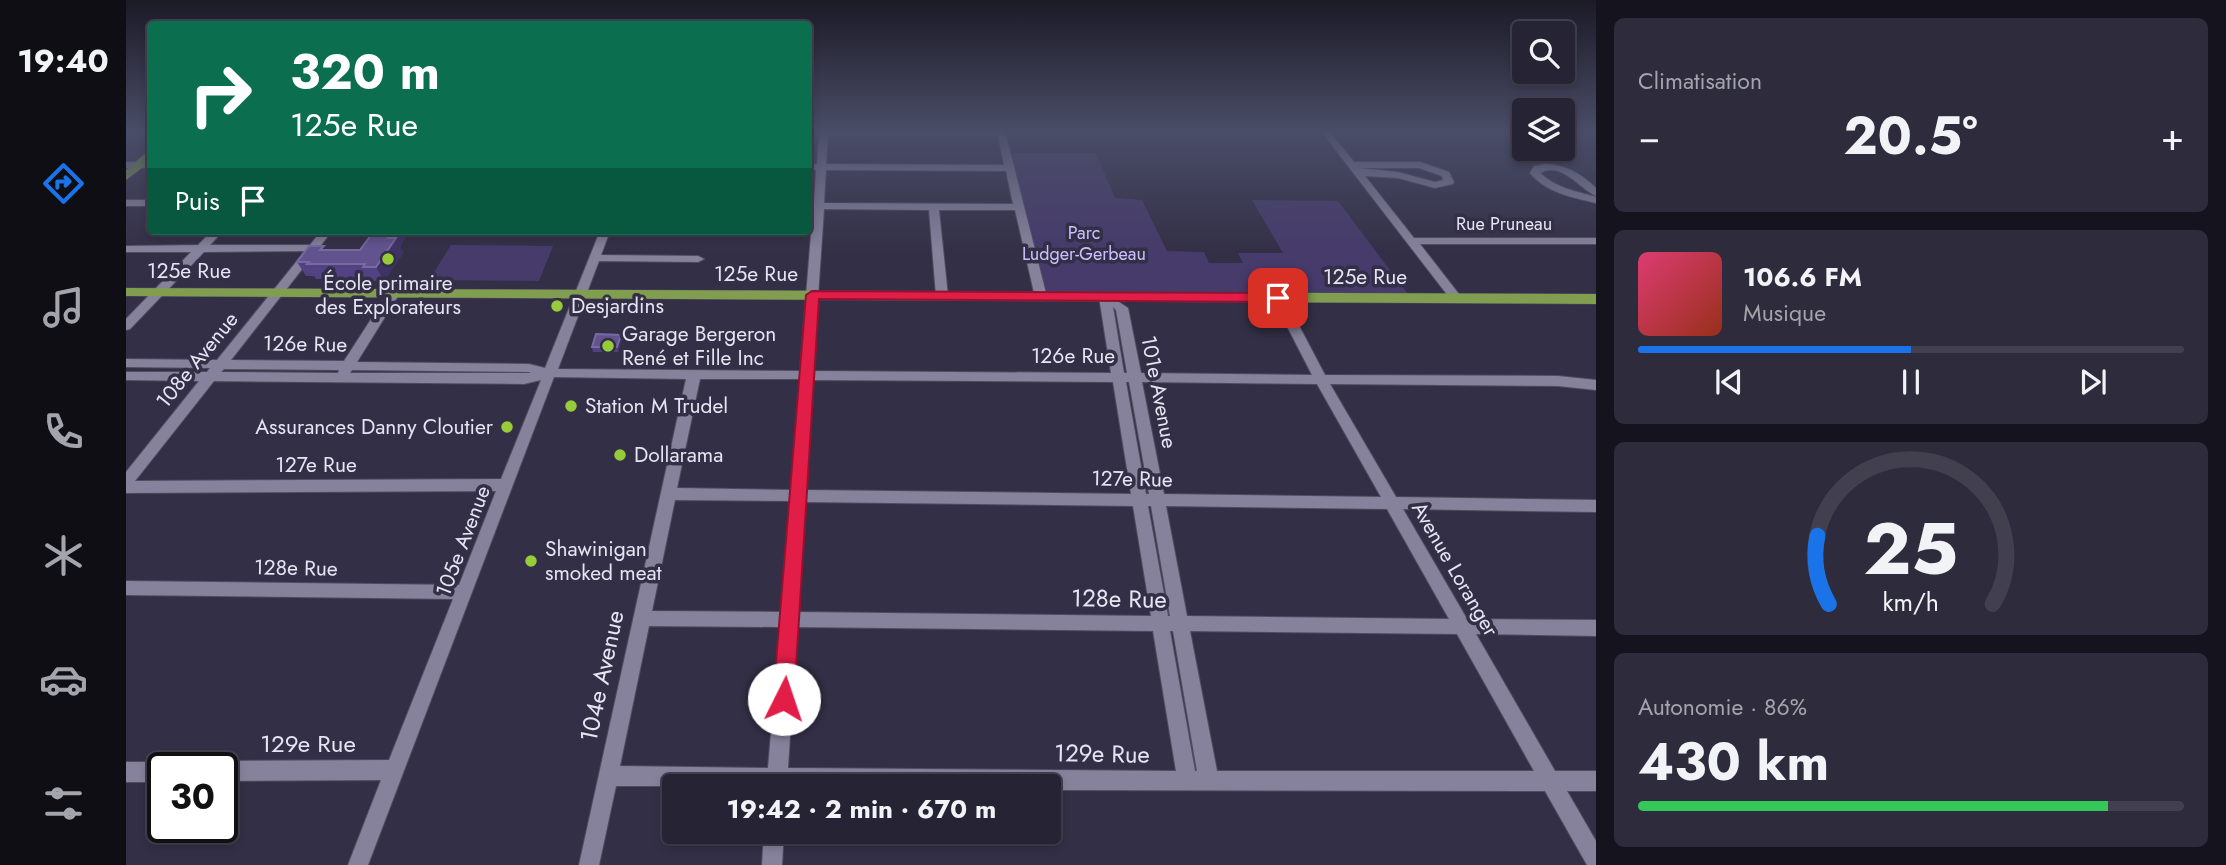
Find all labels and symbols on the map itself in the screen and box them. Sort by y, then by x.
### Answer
street label: Rue Pruneau [1456,211,1552,237]
park label: Parc Ludger-Gerbeau [1022,220,1146,267]
marker: École primaire des Explorateurs [380,251,396,267]
street label: 125e Rue [147,256,231,286]
street label: 125e Rue [714,259,798,289]
street label: 125e Rue [1323,262,1407,292]
place label: École primaire des Explorateurs [315,268,461,322]
pin [1248,268,1308,328]
place label: Desjardins [571,291,664,321]
marker: Desjardins [549,298,565,314]
street label: 108e Avenue [149,305,245,415]
place label: Garage Bergeron René et Fille Inc [622,319,776,373]
street label: 126e Rue [263,328,348,360]
street label: 101e Avenue [1133,333,1185,451]
marker: Garage Bergeron René et Fille Inc [600,338,616,354]
street label: 126e Rue [1031,341,1115,371]
place label: Station M Trudel [585,391,728,421]
marker: Station M Trudel [563,398,579,414]
place label: Assurances Danny Cloutier [255,412,494,442]
marker: Assurances Danny Cloutier [499,419,515,435]
place label: Dollarama [634,440,723,470]
marker: Dollarama [612,447,628,463]
street label: 127e Rue [275,450,357,480]
street label: 127e Rue [1091,463,1173,495]
street label: 105e Avenue [428,481,498,601]
street label: Avenue Loranger [1404,496,1506,643]
place label: Shawinigan smoked meat [545,534,662,588]
street label: 128e Rue [254,552,338,584]
marker: Shawinigan smoked meat [523,553,539,569]
street label: 128e Rue [1071,580,1167,617]
street label: 104e Avenue [571,607,633,745]
position arrow [747,662,821,736]
street label: 129e Rue [260,726,356,761]
street label: 129e Rue [1054,735,1150,772]
speed limit sign: 30 [147,752,238,843]

